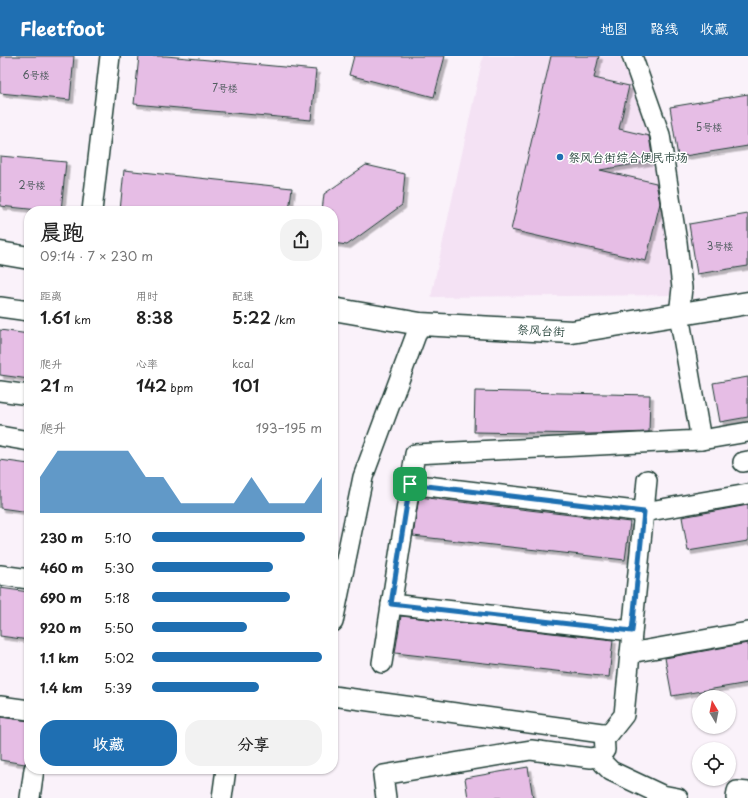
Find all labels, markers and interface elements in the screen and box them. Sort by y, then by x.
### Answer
text: Fleetfoot [20,14,105,42]
text: 地图 [600,18,628,39]
text: 路线 [650,18,678,39]
text: 收藏 [700,18,728,39]
house number: 6号楼 [22,67,50,82]
house number: 7号楼 [212,80,238,95]
house number: 5号楼 [696,119,722,134]
place label: 祭风台街综合便民市场 [568,148,688,166]
marker: 祭风台街综合便民市场 [555,152,565,162]
house number: 2号楼 [18,177,46,192]
text: 晨跑 [40,214,84,247]
button: share [280,219,322,261]
house number: 3号楼 [707,238,733,253]
text: 09:14 · 7 × 230 m [40,246,153,265]
text: 距离 [40,287,62,304]
text: 用时 [136,287,158,304]
text: 配速 [232,287,254,304]
text: 1.61 [40,304,71,330]
text: 8:38 [136,304,173,330]
text: 5:22 [232,304,271,330]
text: km [71,311,91,328]
text: /km [271,311,296,328]
street label: 祭风台街 [517,320,565,340]
text: 爬升 [40,355,62,372]
text: 心率 [136,355,158,372]
text: kcal [232,355,254,372]
text: 21 [40,372,60,398]
text: 142 [136,372,167,398]
text: 101 [232,372,259,398]
text: m [60,379,74,396]
text: bpm [167,379,193,396]
text: 爬升 [40,418,66,437]
text: 193–195 m [256,418,322,437]
pin [393,467,427,501]
icon: arrive [399,473,421,495]
text: 230 m [40,528,83,547]
text: 5:10 [104,528,131,547]
text: 460 m [40,558,83,577]
text: 5:30 [104,558,134,577]
text: 690 m [40,588,82,607]
text: 5:18 [104,588,130,607]
text: 920 m [40,618,81,637]
text: 5:50 [104,618,134,637]
text: 1.1 km [40,648,79,667]
text: 5:02 [104,648,134,667]
text: 1.4 km [40,678,83,697]
text: 5:39 [104,678,132,697]
north arrow [692,690,736,734]
map controls [692,690,736,786]
button: 收藏 [40,720,177,766]
button: 分享 [185,720,322,766]
button: locate [692,742,736,786]

